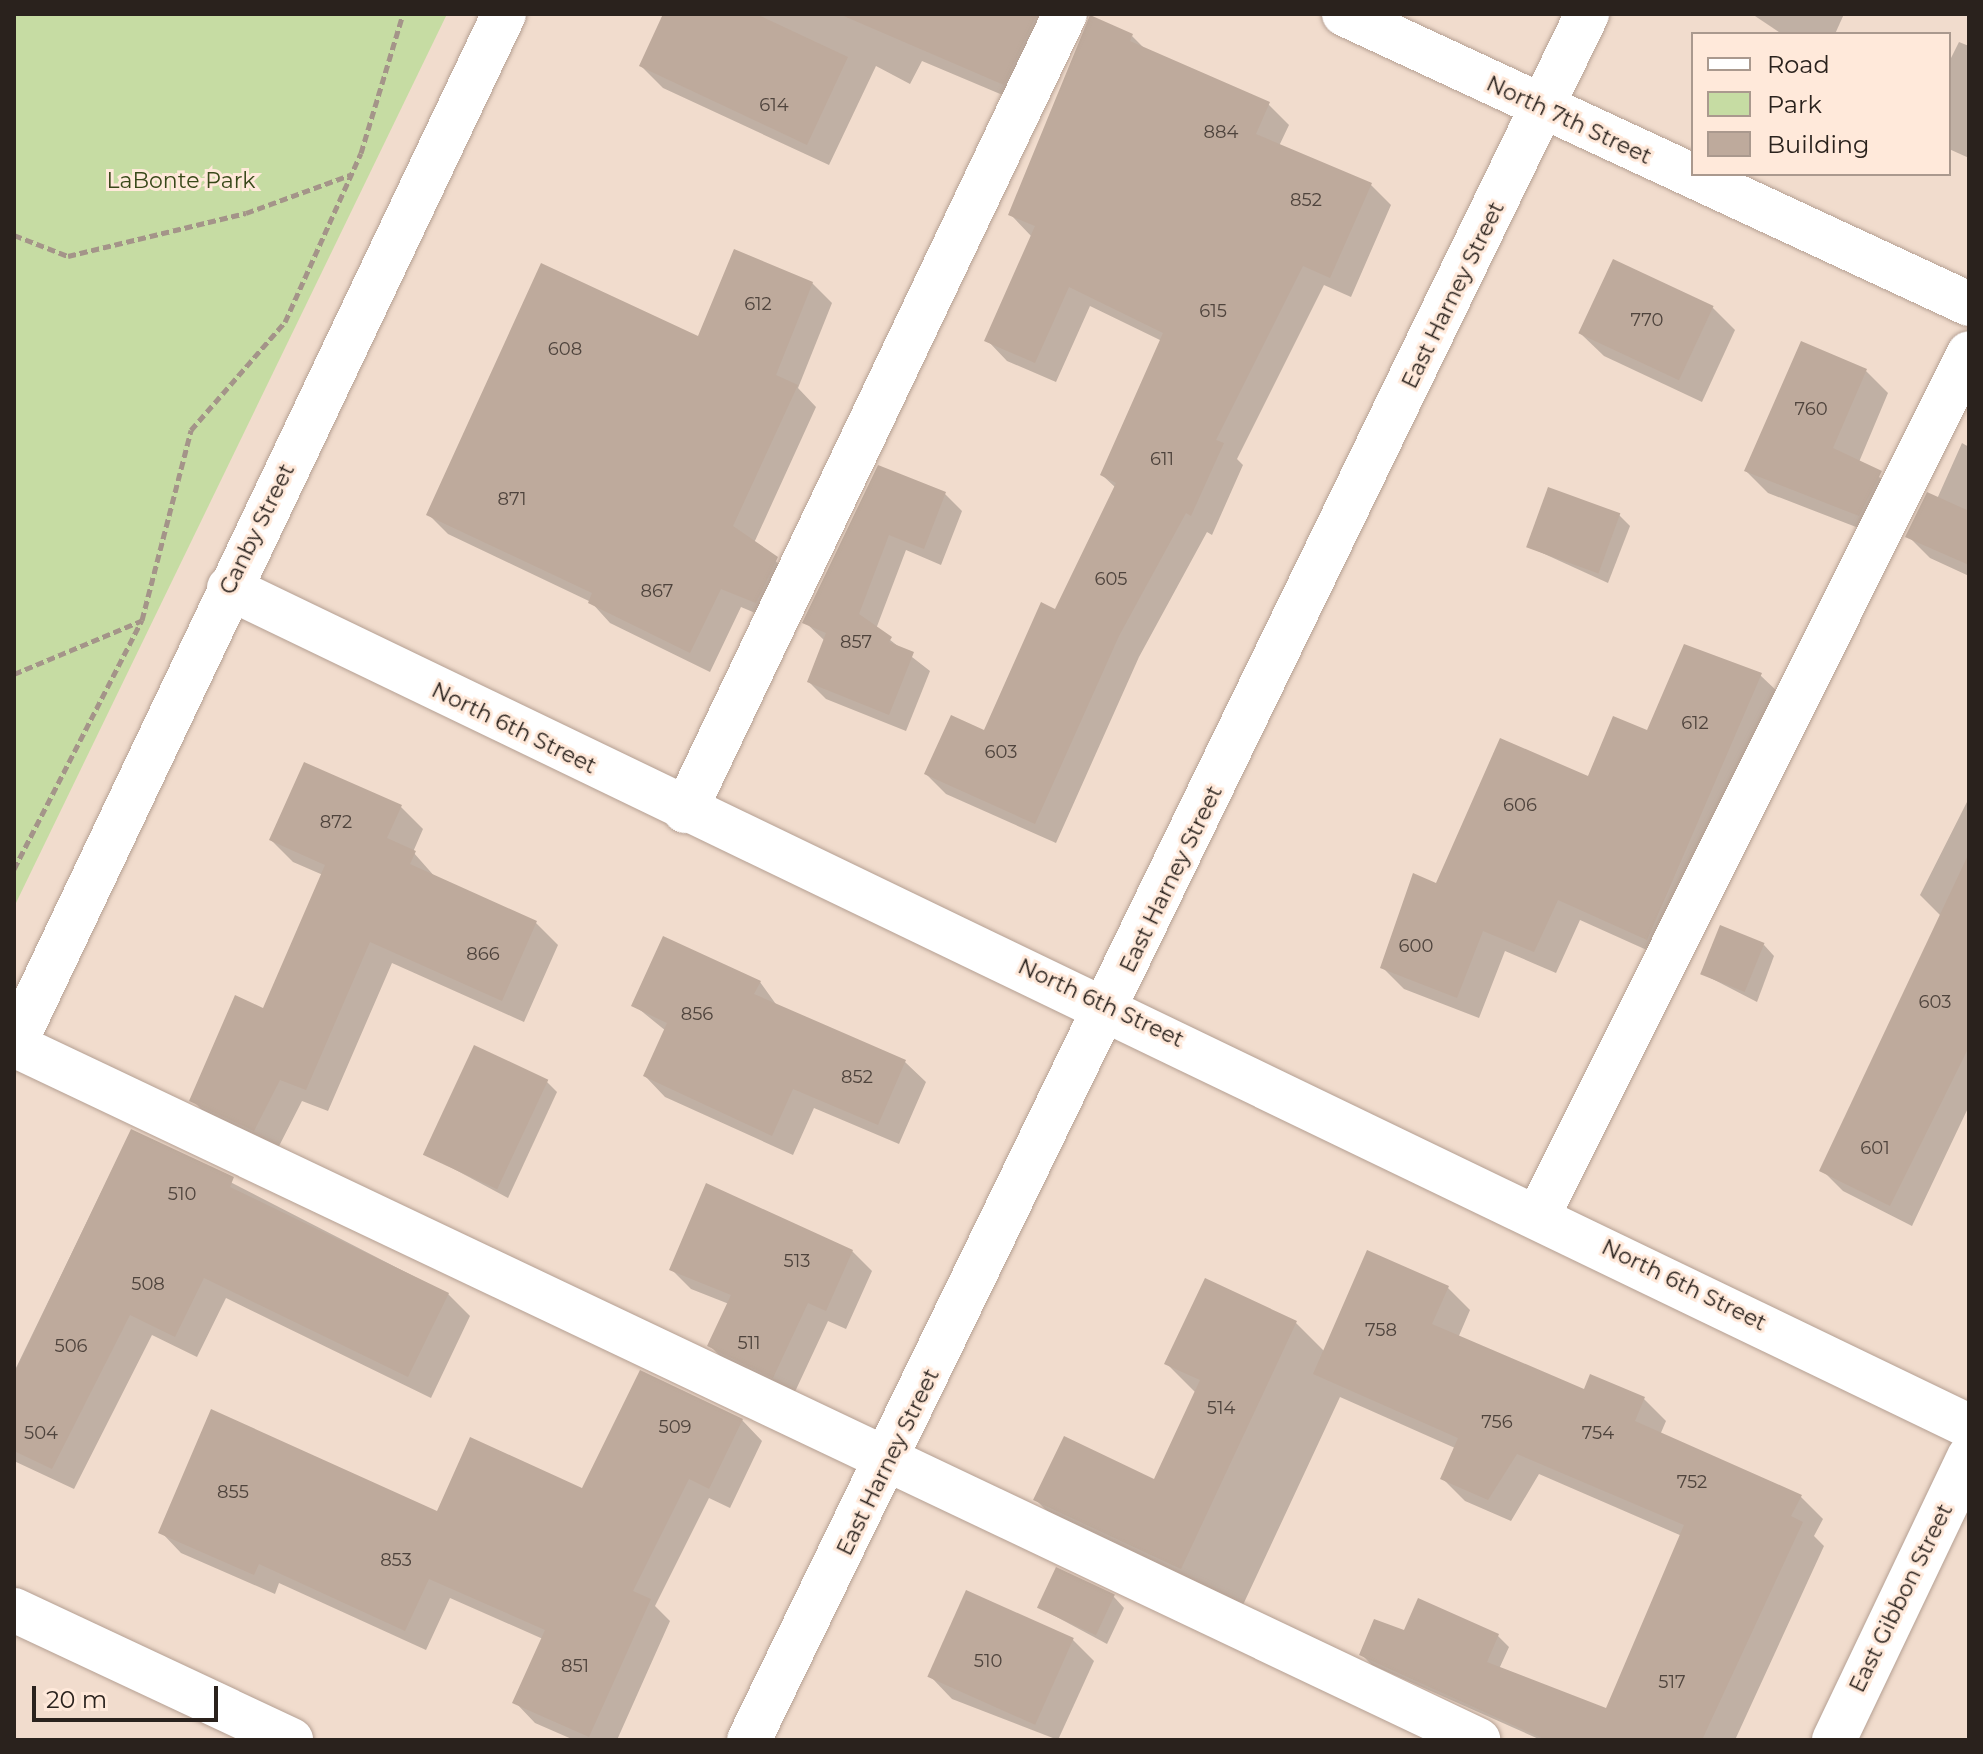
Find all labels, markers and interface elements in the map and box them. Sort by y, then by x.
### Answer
legend [1691,32,1951,176]
text: Road [1767,50,1830,79]
street label: North 7th Street [1482,70,1656,170]
text: Park [1767,90,1822,119]
house number: 614 [759,94,789,116]
house number: 884 [1204,121,1238,143]
text: Building [1767,130,1870,159]
park label: LaBonte Park [106,168,256,194]
house number: 852 [1290,189,1322,211]
street label: East Harney Street [1396,197,1510,393]
house number: 612 [744,293,772,315]
house number: 615 [1199,300,1227,322]
house number: 770 [1631,309,1663,331]
house number: 608 [548,338,582,360]
house number: 760 [1794,398,1828,420]
house number: 611 [1150,448,1174,470]
street label: Canby Street [214,459,300,599]
house number: 871 [498,488,526,510]
house number: 605 [1094,568,1128,590]
house number: 867 [641,580,673,602]
house number: 857 [840,631,872,653]
street label: North 6th Street [427,677,601,779]
house number: 612 [1681,712,1709,734]
house number: 603 [985,741,1017,763]
street label: East Harney Street [1114,781,1228,977]
house number: 606 [1503,794,1537,816]
house number: 872 [320,811,352,833]
house number: 600 [1399,935,1433,957]
house number: 866 [466,943,500,965]
street label: North 6th Street [1014,953,1188,1053]
house number: 603 [1919,991,1951,1013]
house number: 856 [681,1003,713,1025]
house number: 852 [841,1066,873,1088]
house number: 601 [1860,1137,1890,1159]
house number: 510 [168,1183,196,1205]
street label: North 6th Street [1597,1234,1771,1336]
house number: 513 [784,1250,810,1272]
house number: 508 [131,1273,165,1295]
house number: 758 [1365,1319,1397,1341]
house number: 511 [737,1332,761,1354]
house number: 506 [54,1335,88,1357]
street label: East Harney Street [831,1364,945,1560]
house number: 514 [1207,1397,1235,1419]
house number: 756 [1481,1411,1513,1433]
house number: 509 [658,1416,692,1438]
house number: 504 [24,1422,58,1444]
house number: 754 [1582,1422,1614,1444]
house number: 752 [1677,1471,1707,1493]
house number: 855 [217,1481,249,1503]
street label: East Gibbon Street [1844,1499,1958,1697]
house number: 853 [380,1549,412,1571]
house number: 510 [974,1650,1002,1672]
house number: 851 [561,1655,589,1677]
scale bar [36,1670,222,1720]
house number: 517 [1658,1671,1686,1693]
text: 20 m [46,1685,107,1714]

